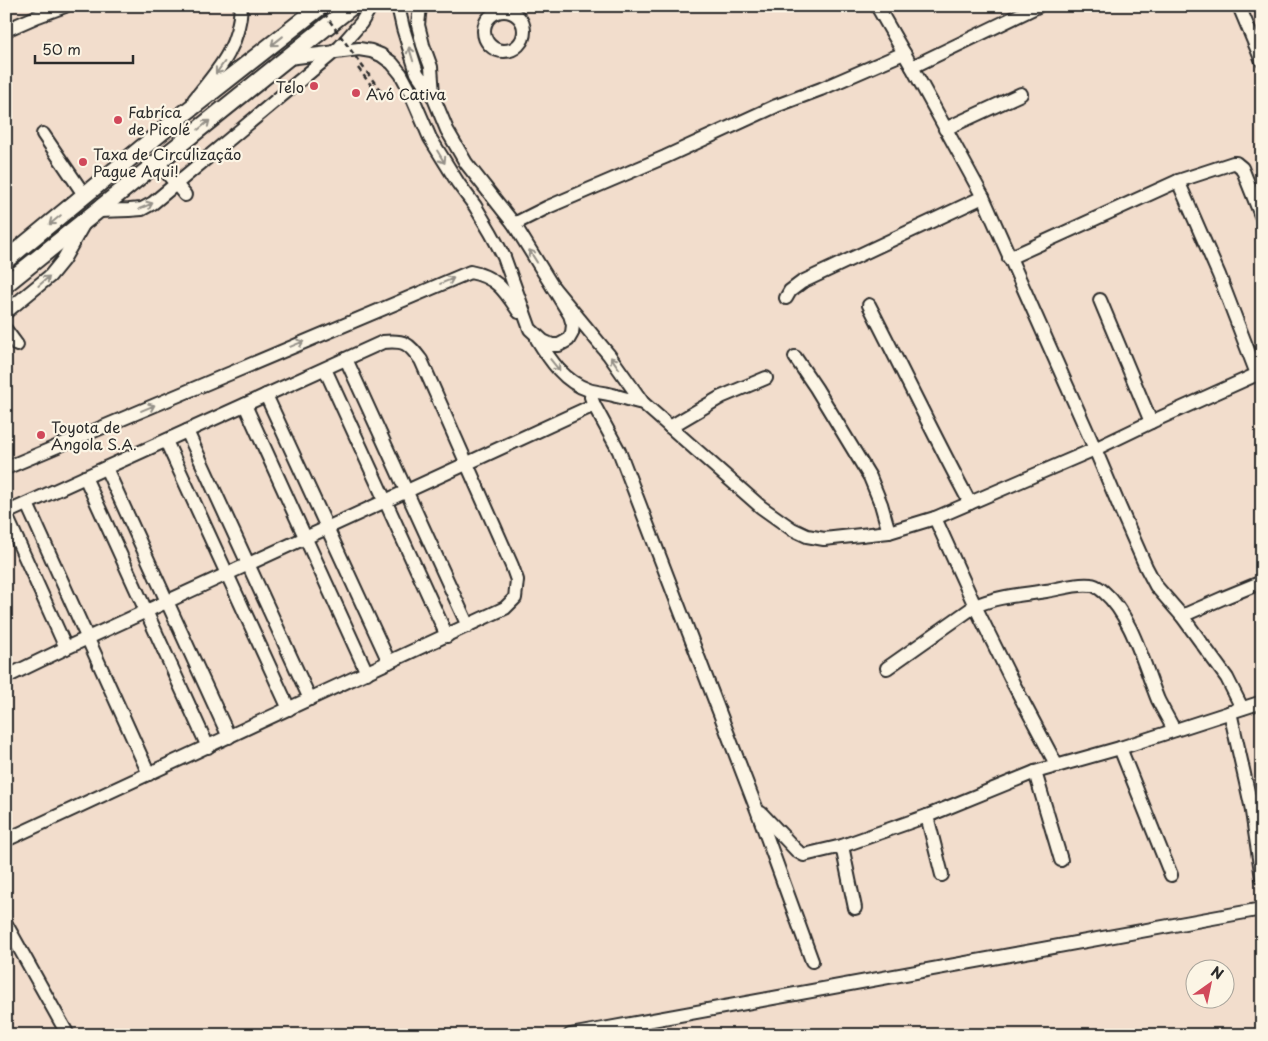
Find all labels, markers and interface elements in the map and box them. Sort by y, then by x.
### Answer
scale bar [35,32,132,64]
one-way arrow [270,36,284,46]
text: 50 m [42,37,81,60]
one-way arrow [406,46,415,62]
one-way arrow [215,61,225,75]
place label: Telo [275,75,304,98]
marker: Telo [308,80,320,92]
place label: Avó Cativa [366,82,447,105]
marker: Avó Cativa [350,87,362,99]
place label: Fabríca de Picolé [128,100,191,140]
marker: Fabríca de Picolé [112,114,124,126]
one-way arrow [197,120,210,131]
place label: Taxa de Circulização Pague Aqui! [93,142,241,182]
one-way arrow [437,149,447,163]
marker: Taxa de Circulização Pague Aqui! [77,156,89,168]
one-way arrow [138,201,153,210]
one-way arrow [49,215,62,226]
one-way arrow [528,249,538,263]
one-way arrow [37,275,50,286]
one-way arrow [439,275,454,285]
one-way arrow [289,339,304,349]
one-way arrow [610,357,620,371]
one-way arrow [549,358,560,371]
one-way arrow [140,402,155,412]
place label: Toyota de Angola S.A. [51,415,137,455]
marker: Toyota de Angola S.A. [35,429,47,441]
north arrow [1186,958,1236,1008]
text: N [1207,961,1228,985]

